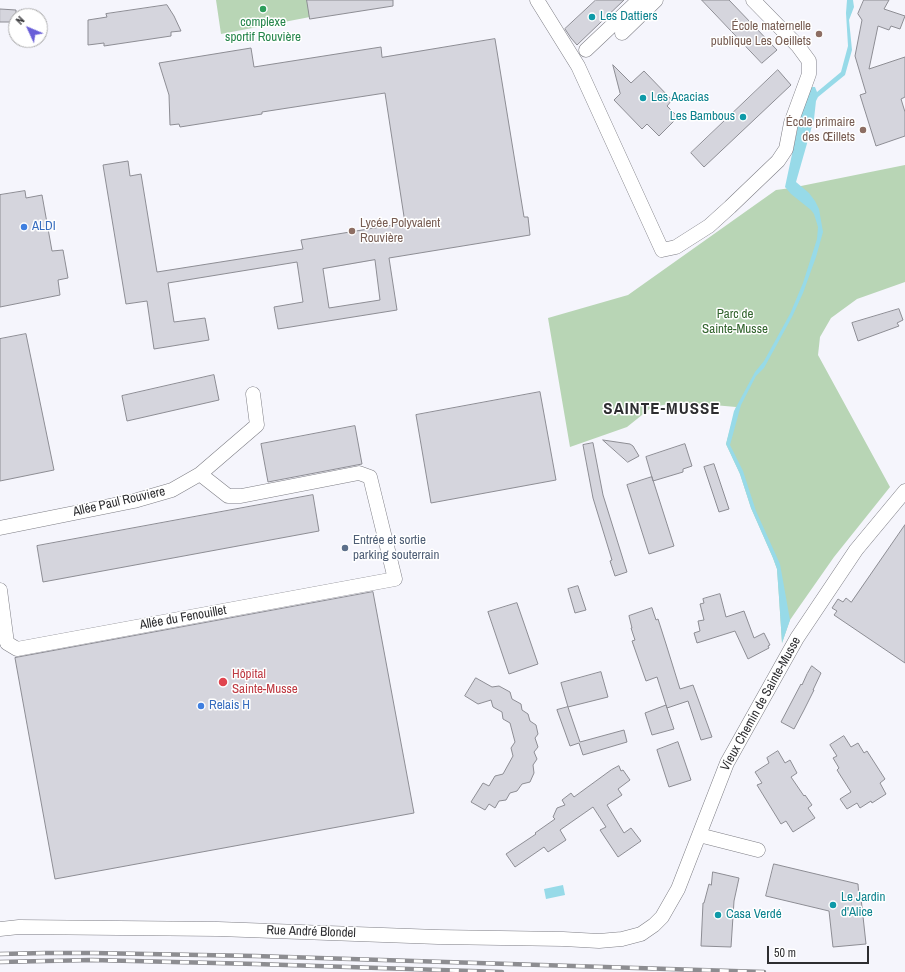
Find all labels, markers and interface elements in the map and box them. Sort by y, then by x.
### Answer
marker: complexe sportif Rouvière [258,4,268,14]
north arrow [8,8,48,48]
place label: Les Dattiers [600,9,657,25]
marker: Les Dattiers [587,12,597,22]
text: N [13,13,27,28]
place label: complexe sportif Rouvière [225,15,301,46]
place label: École maternelle publique Les Oeillets [711,19,811,50]
marker: École maternelle publique Les Oeillets [814,29,824,39]
place label: Les Acacias [651,90,709,106]
marker: Les Acacias [638,93,648,103]
place label: Les Bambous [670,109,735,125]
marker: Les Bambous [738,112,748,122]
place label: École primaire des Œillets [786,115,855,146]
marker: École primaire des Œillets [858,125,868,135]
place label: Lycée Polyvalent Rouvière [360,216,440,247]
place label: ALDI [32,219,56,235]
marker: ALDI [19,222,29,232]
marker: Lycée Polyvalent Rouvière [347,226,357,236]
park label: Parc de Sainte-Musse [702,307,768,338]
district label: SAINTE-MUSSE [603,399,721,419]
street label: Allée Paul Rouviere [71,484,167,520]
place label: Entrée et sortie parking souterrain [353,533,440,564]
marker: Entrée et sortie parking souterrain [340,543,350,553]
street label: Allée du Fenouillet [138,603,228,633]
street label: Vieux Chemin de Sainte-Musse [718,634,804,774]
place label: Hôpital Sainte-Musse [232,667,298,698]
marker: Hôpital Sainte-Musse [217,676,229,688]
place label: Relais H [209,698,250,714]
marker: Relais H [196,701,206,711]
place label: Le Jardin d'Alice [841,890,885,921]
marker: Le Jardin d'Alice [828,900,838,910]
place label: Casa Verdé [726,907,782,923]
marker: Casa Verdé [713,910,723,920]
street label: Rue André Blondel [266,923,356,941]
scale bar [769,938,871,964]
text: 50 m [774,945,796,961]

